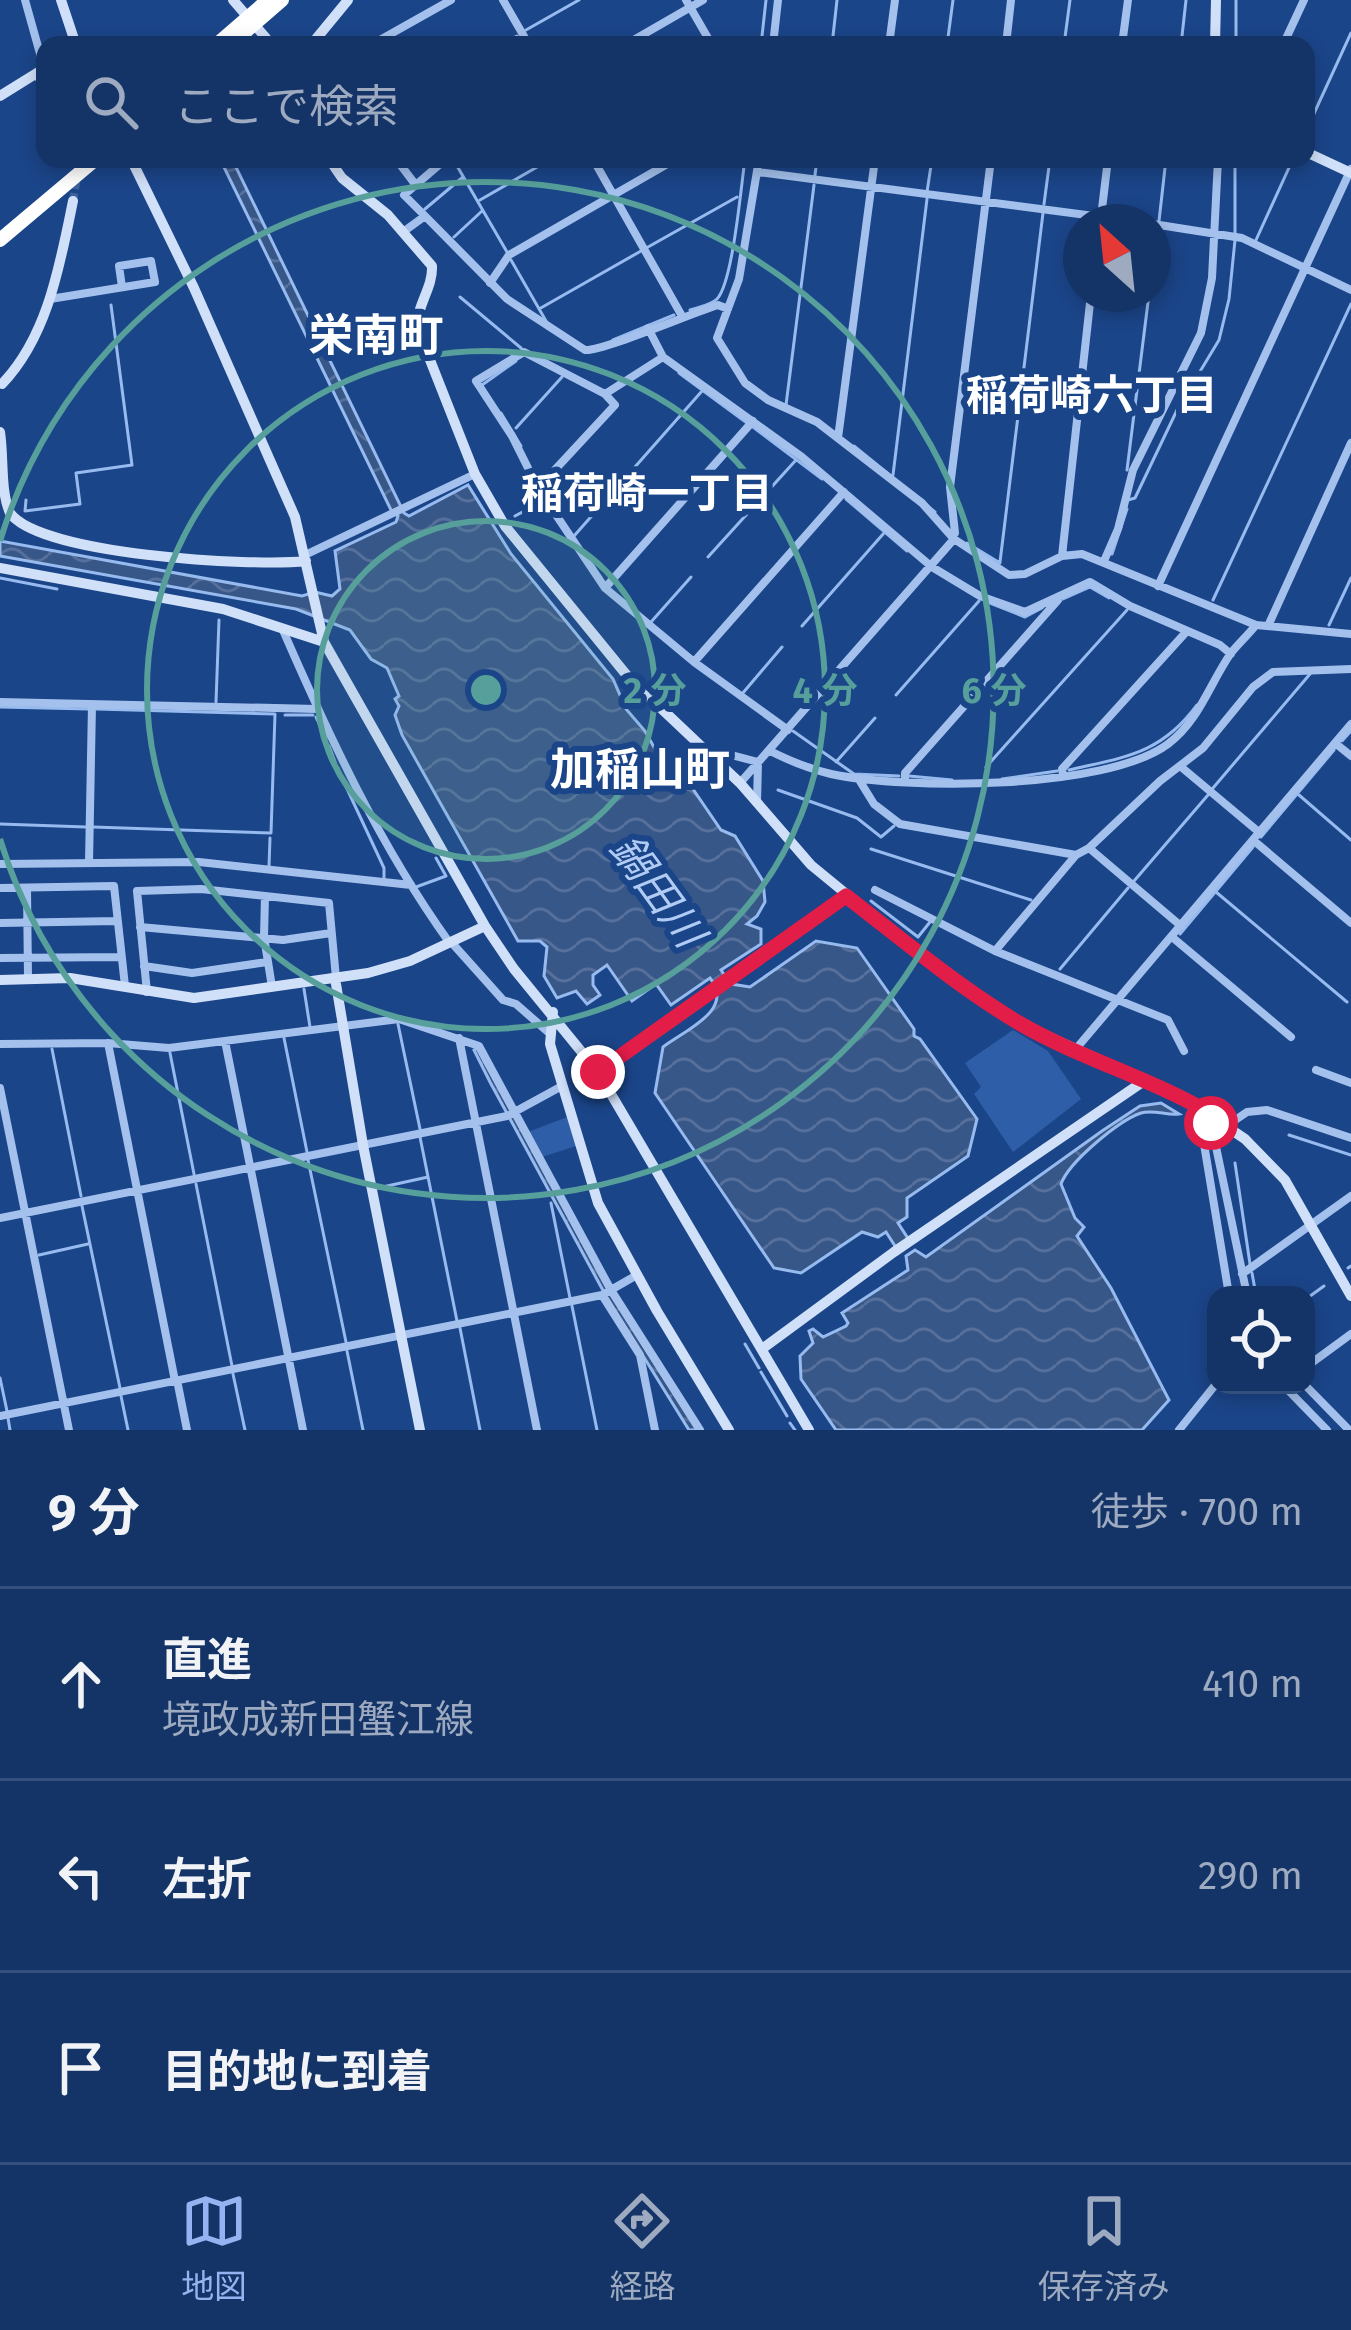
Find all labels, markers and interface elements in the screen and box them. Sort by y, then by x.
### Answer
search box [36,36,1315,168]
icon: search [78,69,144,135]
text: ここで検索 [174,80,399,134]
north arrow [1063,204,1171,312]
district label: 栄南町 [308,309,444,363]
district label: 稲荷崎六丁目 [966,371,1218,421]
district label: 稲荷崎一丁目 [521,469,773,519]
centre of rings [465,669,507,711]
text: 2 分 [623,669,687,713]
text: 4 分 [793,669,857,713]
text: 6 分 [962,669,1026,713]
district label: 加稲山町 [550,743,730,797]
water label: 鍋田川 [600,825,717,960]
route end [571,1045,625,1099]
route start [1184,1096,1238,1150]
map controls [1207,1286,1315,1394]
button: locate [1207,1286,1315,1394]
text: 9 分 [48,1482,140,1544]
text: 徒歩 · 700 m [1091,1489,1303,1535]
text: 直進 [162,1633,252,1687]
icon: ahead [48,1651,114,1717]
text: 410 m [1202,1661,1303,1707]
text: 境政成新田蟹江線 [162,1697,474,1743]
icon: left [48,1843,114,1909]
text: 左折 [162,1853,252,1907]
text: 290 m [1198,1853,1303,1899]
icon: arrive [48,2035,114,2101]
text: 目的地に到着 [162,2045,432,2099]
tab: 地図 [181,2188,247,2308]
tab: 経路 [609,2188,675,2308]
tab: 保存済み [1038,2188,1170,2308]

